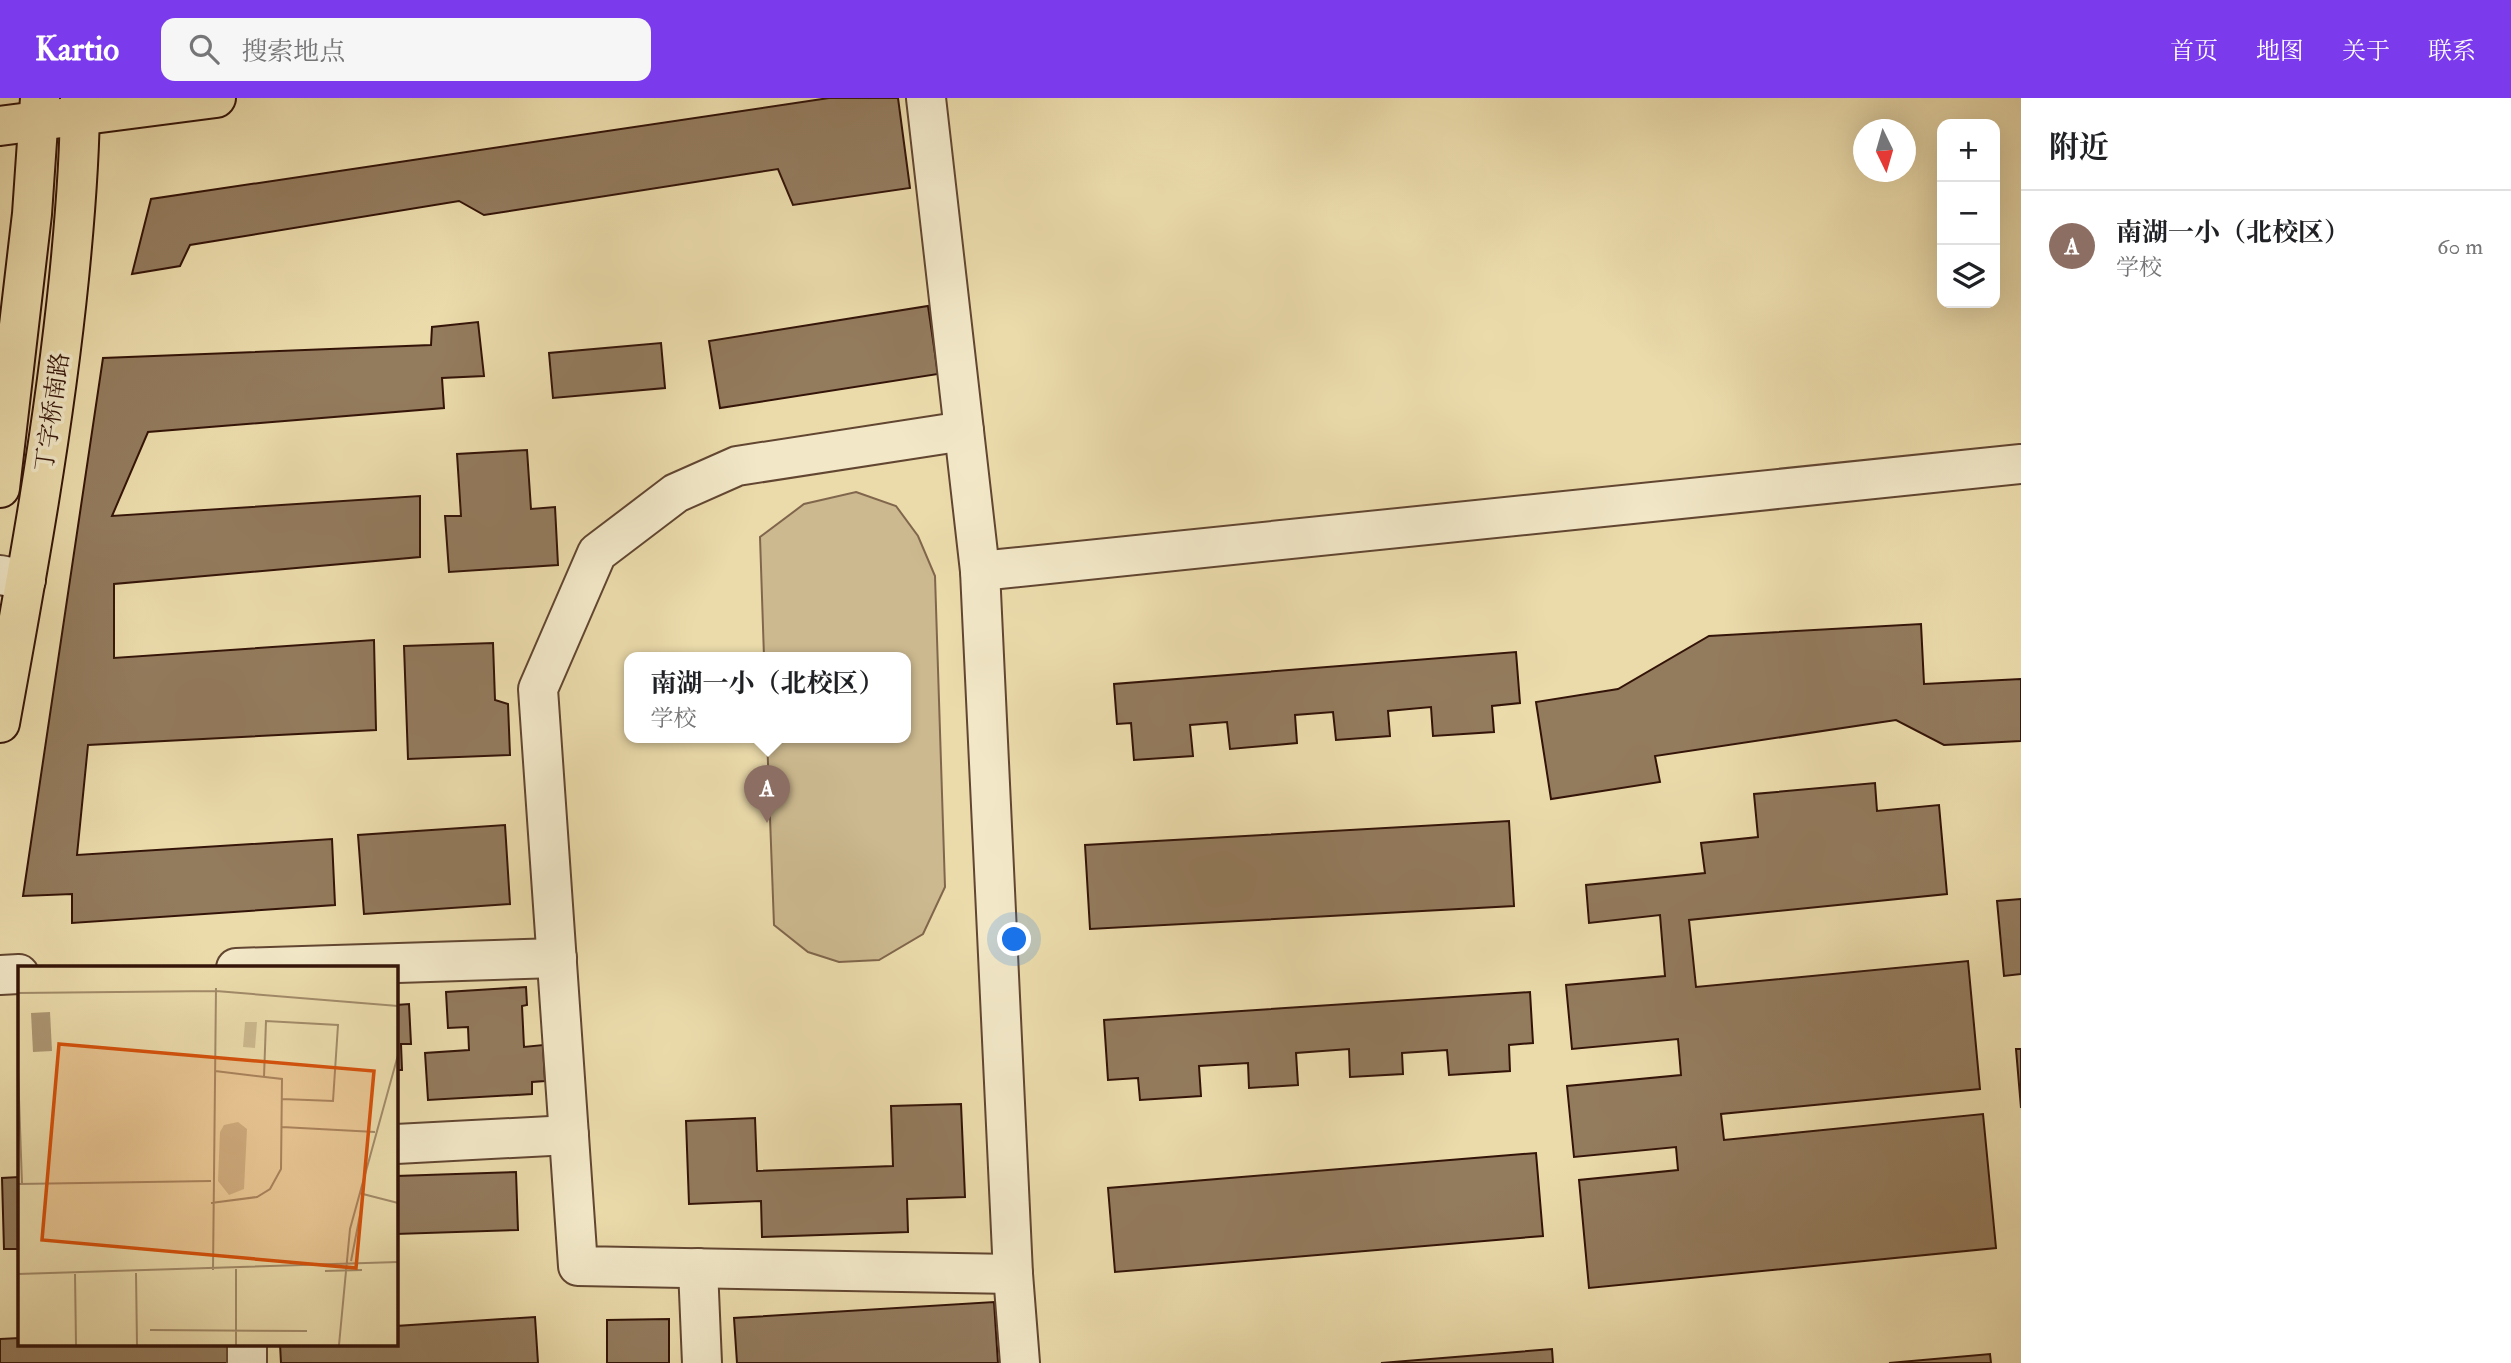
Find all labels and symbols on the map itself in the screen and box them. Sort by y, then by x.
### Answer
north arrow [1853,119,1916,182]
street label: 丁字桥南路 [29,350,76,474]
pin: A [744,765,790,823]
your location [997,922,1031,956]
inset map [18,966,397,1346]

